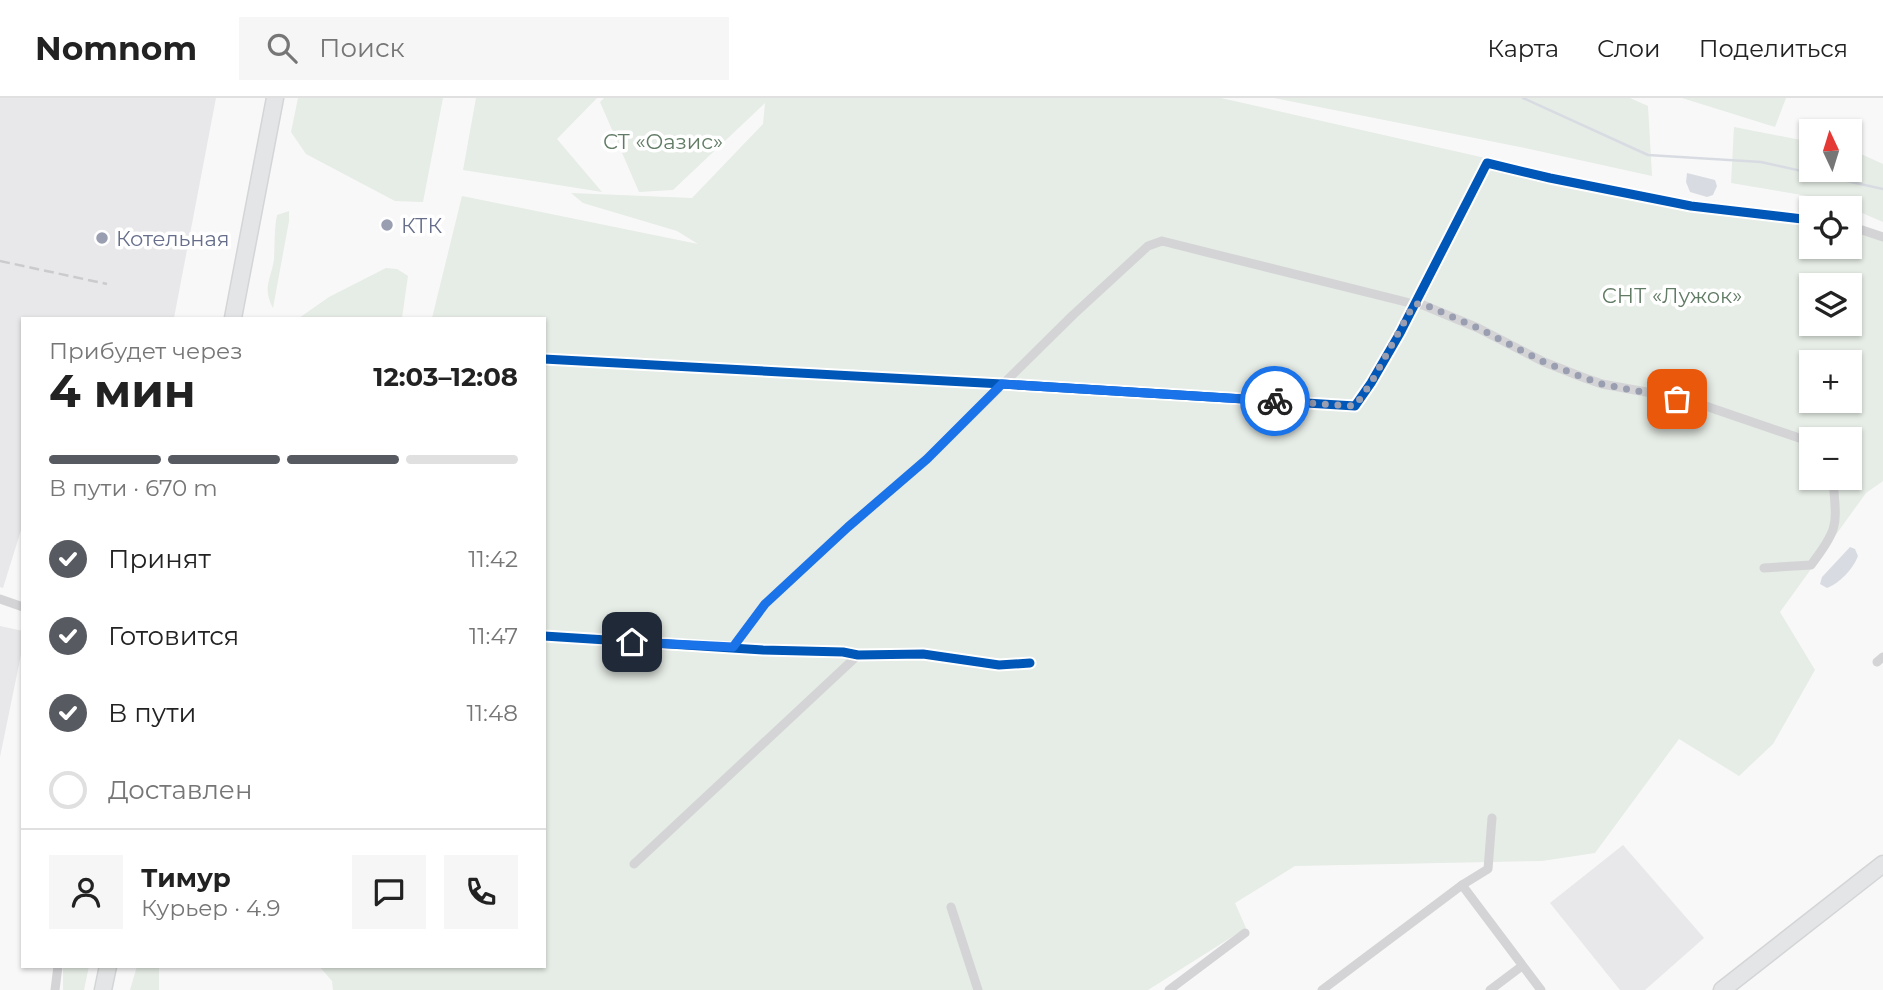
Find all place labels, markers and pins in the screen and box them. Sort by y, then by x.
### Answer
place label: КТК [401,213,442,238]
marker: КТК [379,217,395,233]
place label: Котельная [116,226,229,251]
marker: Котельная [94,230,110,246]
pin [1647,369,1707,429]
pin [602,612,662,672]

